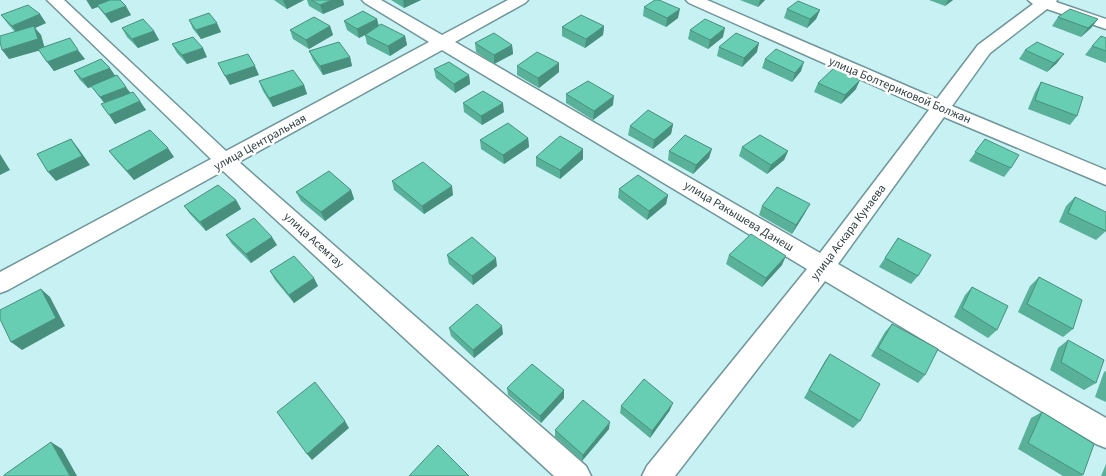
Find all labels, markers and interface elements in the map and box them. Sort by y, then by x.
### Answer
street label: улица Болтериковой Болжан [826,53,974,128]
street label: улица Центральная [211,110,310,175]
street label: улица Ракышева Данеш [681,177,797,256]
street label: улица Аскара Кунаева [807,181,890,284]
street label: улица Асемтау [280,209,348,272]

